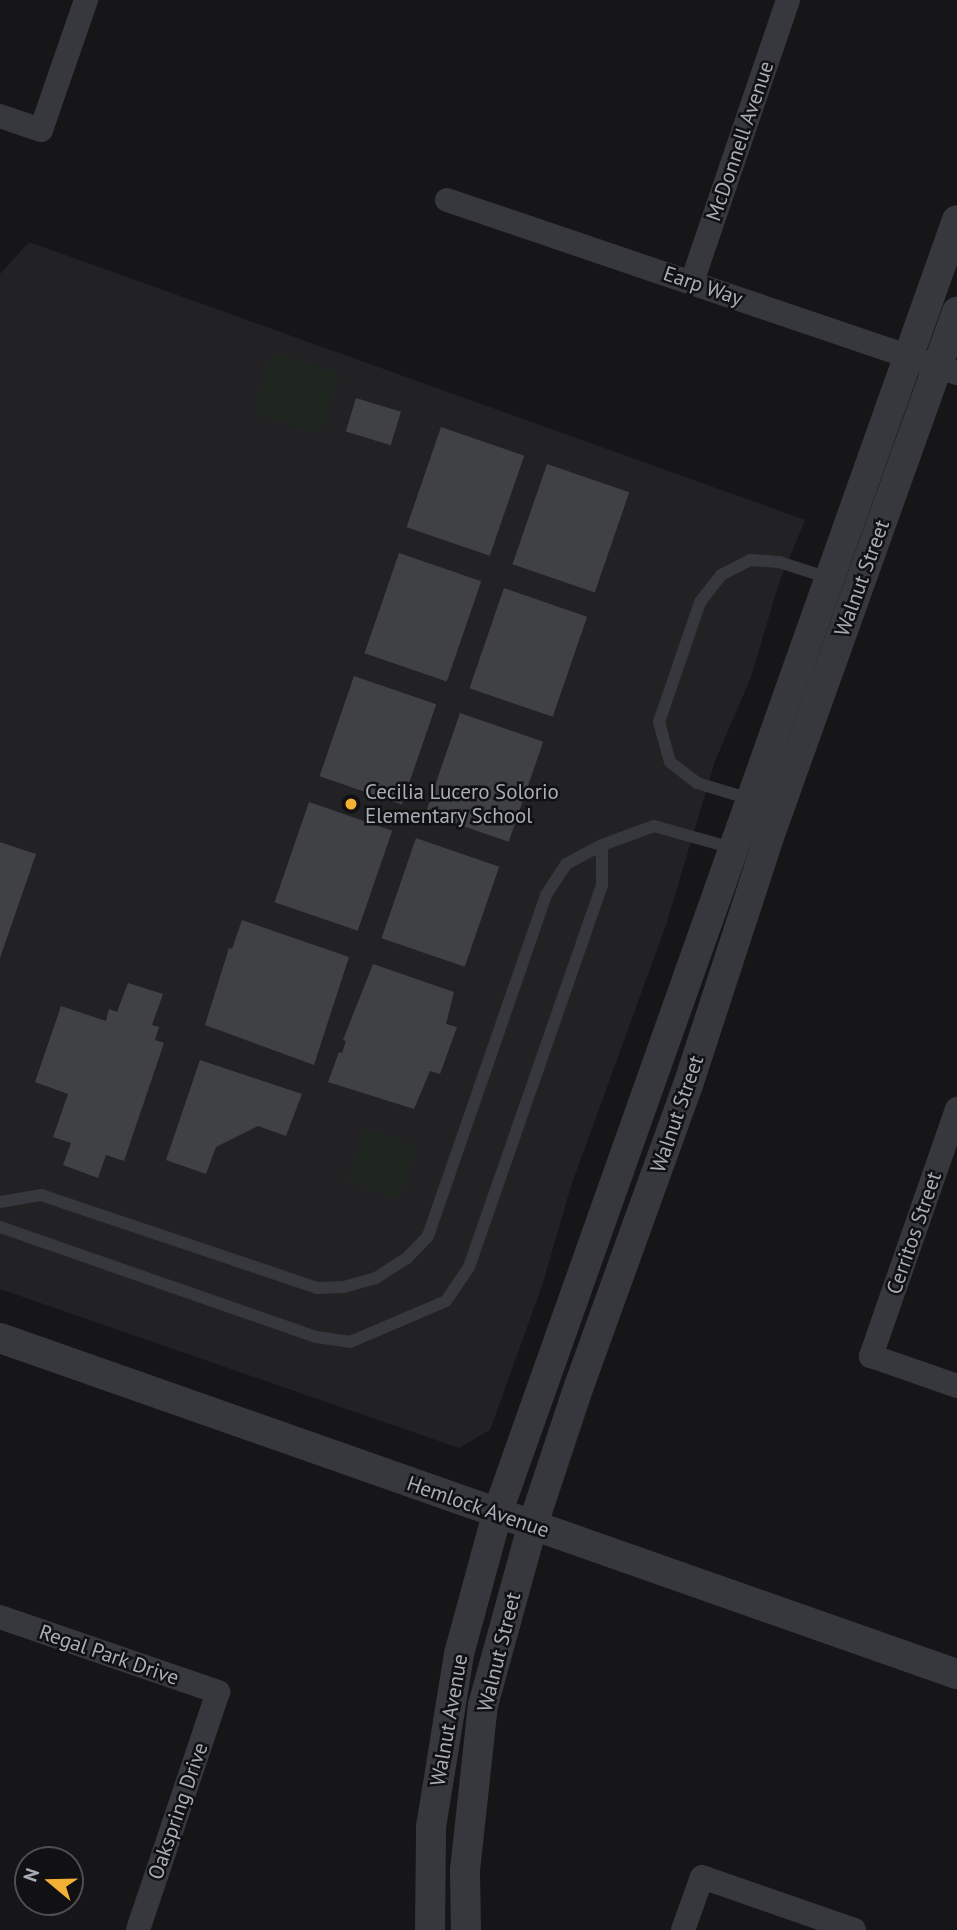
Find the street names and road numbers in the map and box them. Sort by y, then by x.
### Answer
street label: McDonnell Avenue [701,57,779,225]
street label: Earp Way [660,261,746,311]
street label: Walnut Street [829,516,895,640]
street label: Walnut Street [645,1052,709,1176]
street label: Cerritos Street [881,1168,947,1298]
street label: Hemlock Avenue [403,1471,553,1543]
street label: Walnut Street [472,1590,526,1714]
street label: Regal Park Drive [36,1619,182,1691]
street label: Walnut Avenue [425,1652,473,1788]
street label: Oakspring Drive [143,1739,213,1883]

